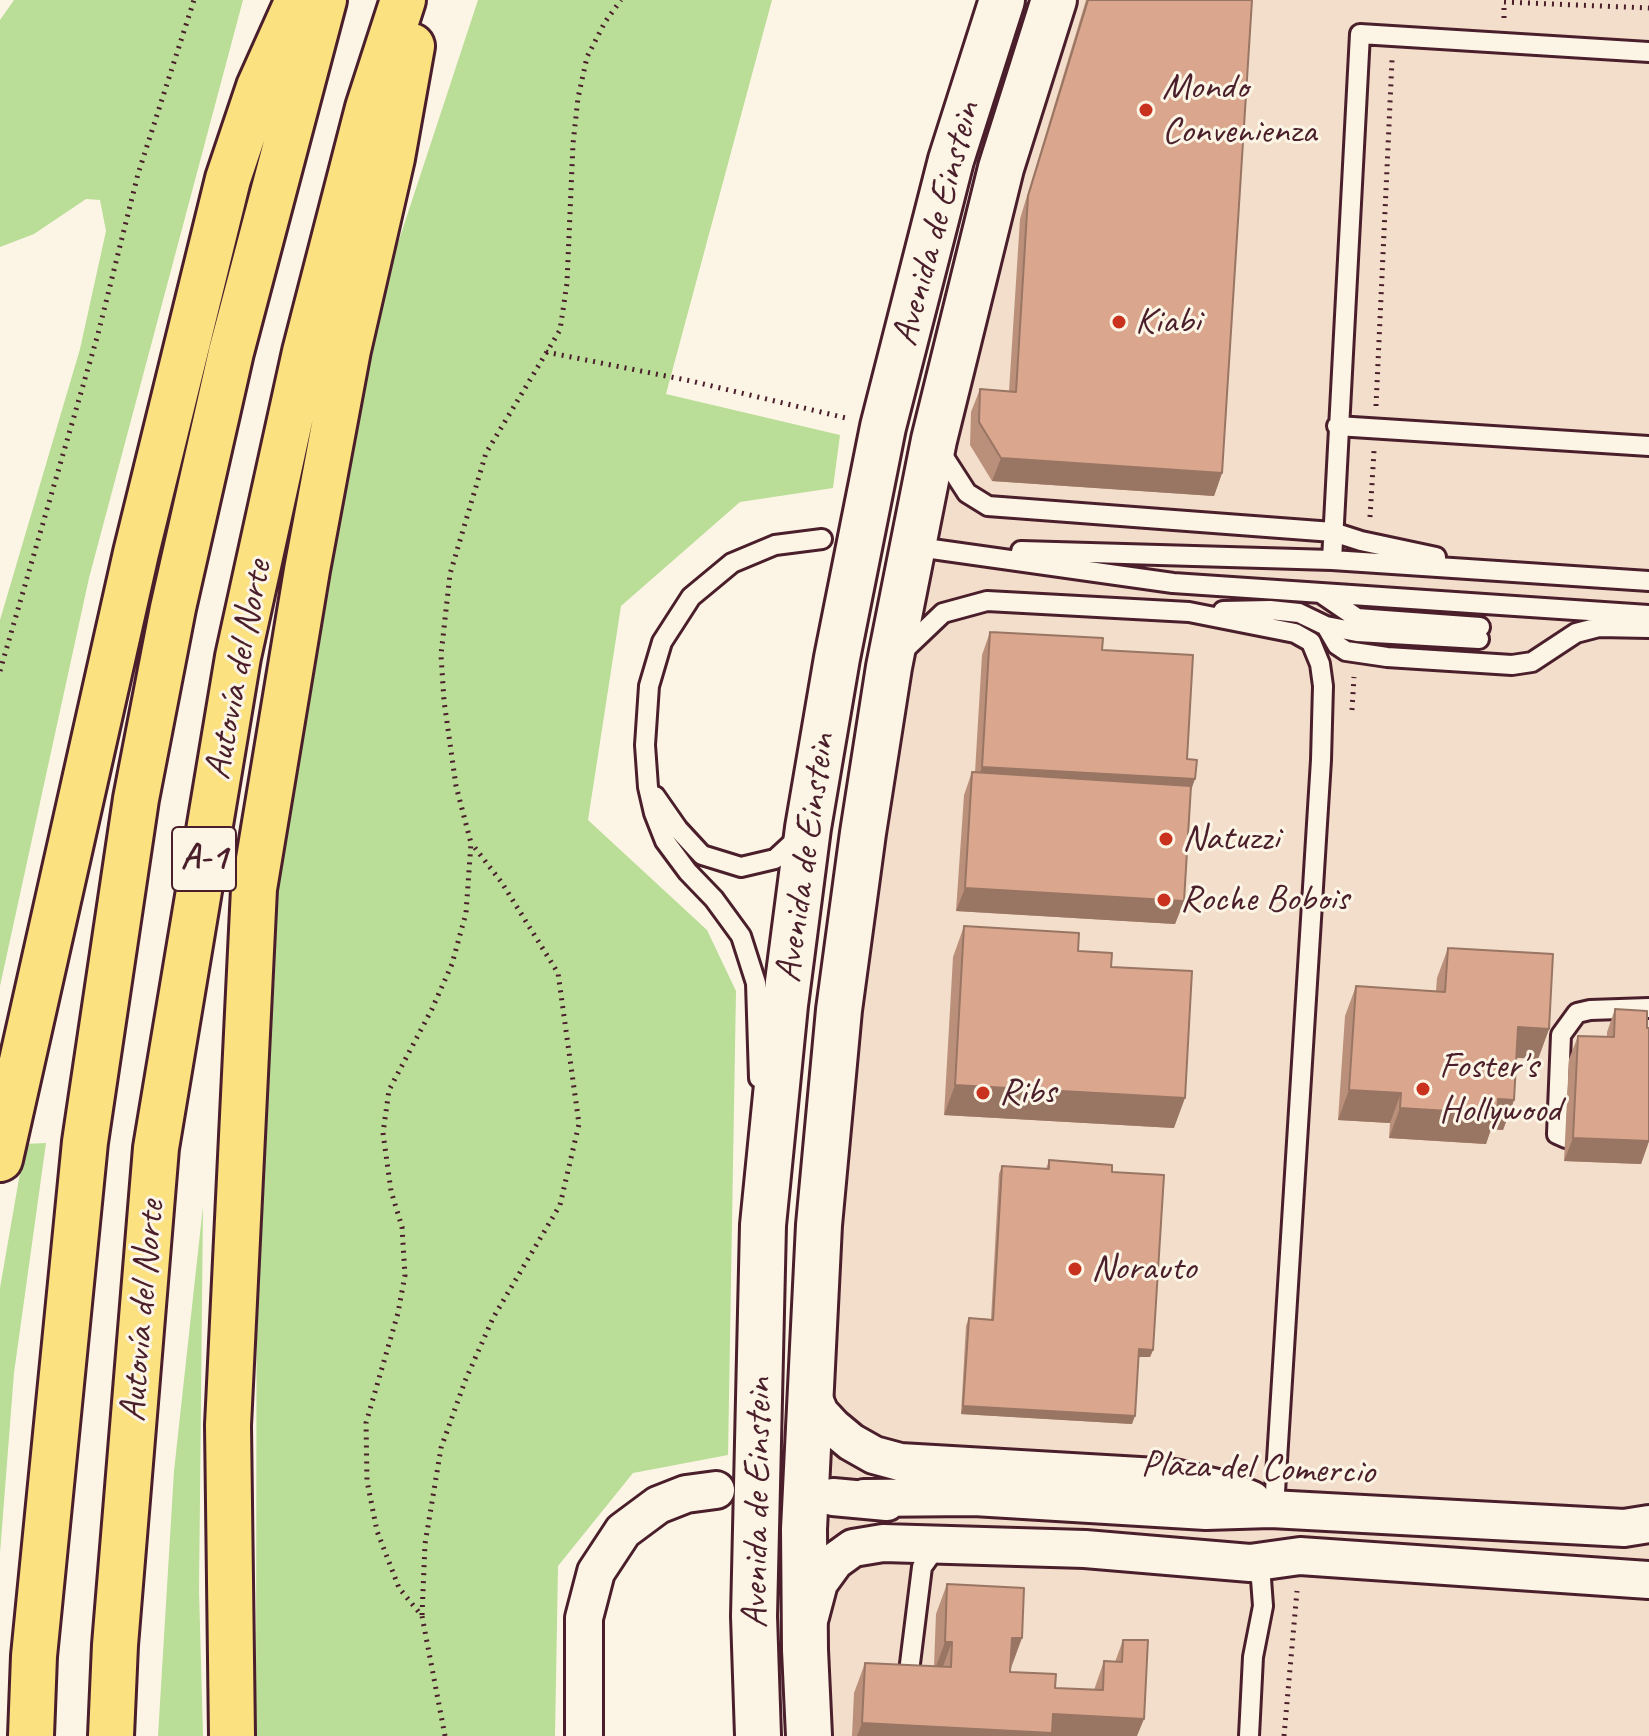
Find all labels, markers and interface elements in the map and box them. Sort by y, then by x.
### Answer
place label: Mondo Convenienza [1162,65,1316,154]
street label: Avenida de Einstein [883,97,991,351]
marker: Mondo Convenienza [1137,101,1155,119]
place label: Kiabi [1135,299,1200,345]
marker: Kiabi [1110,313,1128,331]
street label: Autovía del Norte [195,557,283,783]
street label: Avenida de Einstein [766,731,846,985]
place label: Natuzzi [1182,816,1279,862]
road number: A-1 [172,827,236,891]
marker: Natuzzi [1157,830,1175,848]
place label: Roche Bobois [1180,877,1349,923]
marker: Roche Bobois [1155,891,1173,909]
place label: Foster's Hollywood [1439,1044,1561,1134]
place label: Ribs [999,1070,1056,1116]
marker: Foster's Hollywood [1414,1080,1432,1098]
marker: Ribs [974,1084,992,1102]
street label: Autovía del Norte [111,1198,175,1424]
place label: Norauto [1091,1246,1196,1292]
marker: Norauto [1066,1260,1084,1278]
street label: Avenida de Einstein [733,1377,783,1629]
street label: Plaza del Comercio [1140,1442,1376,1496]

